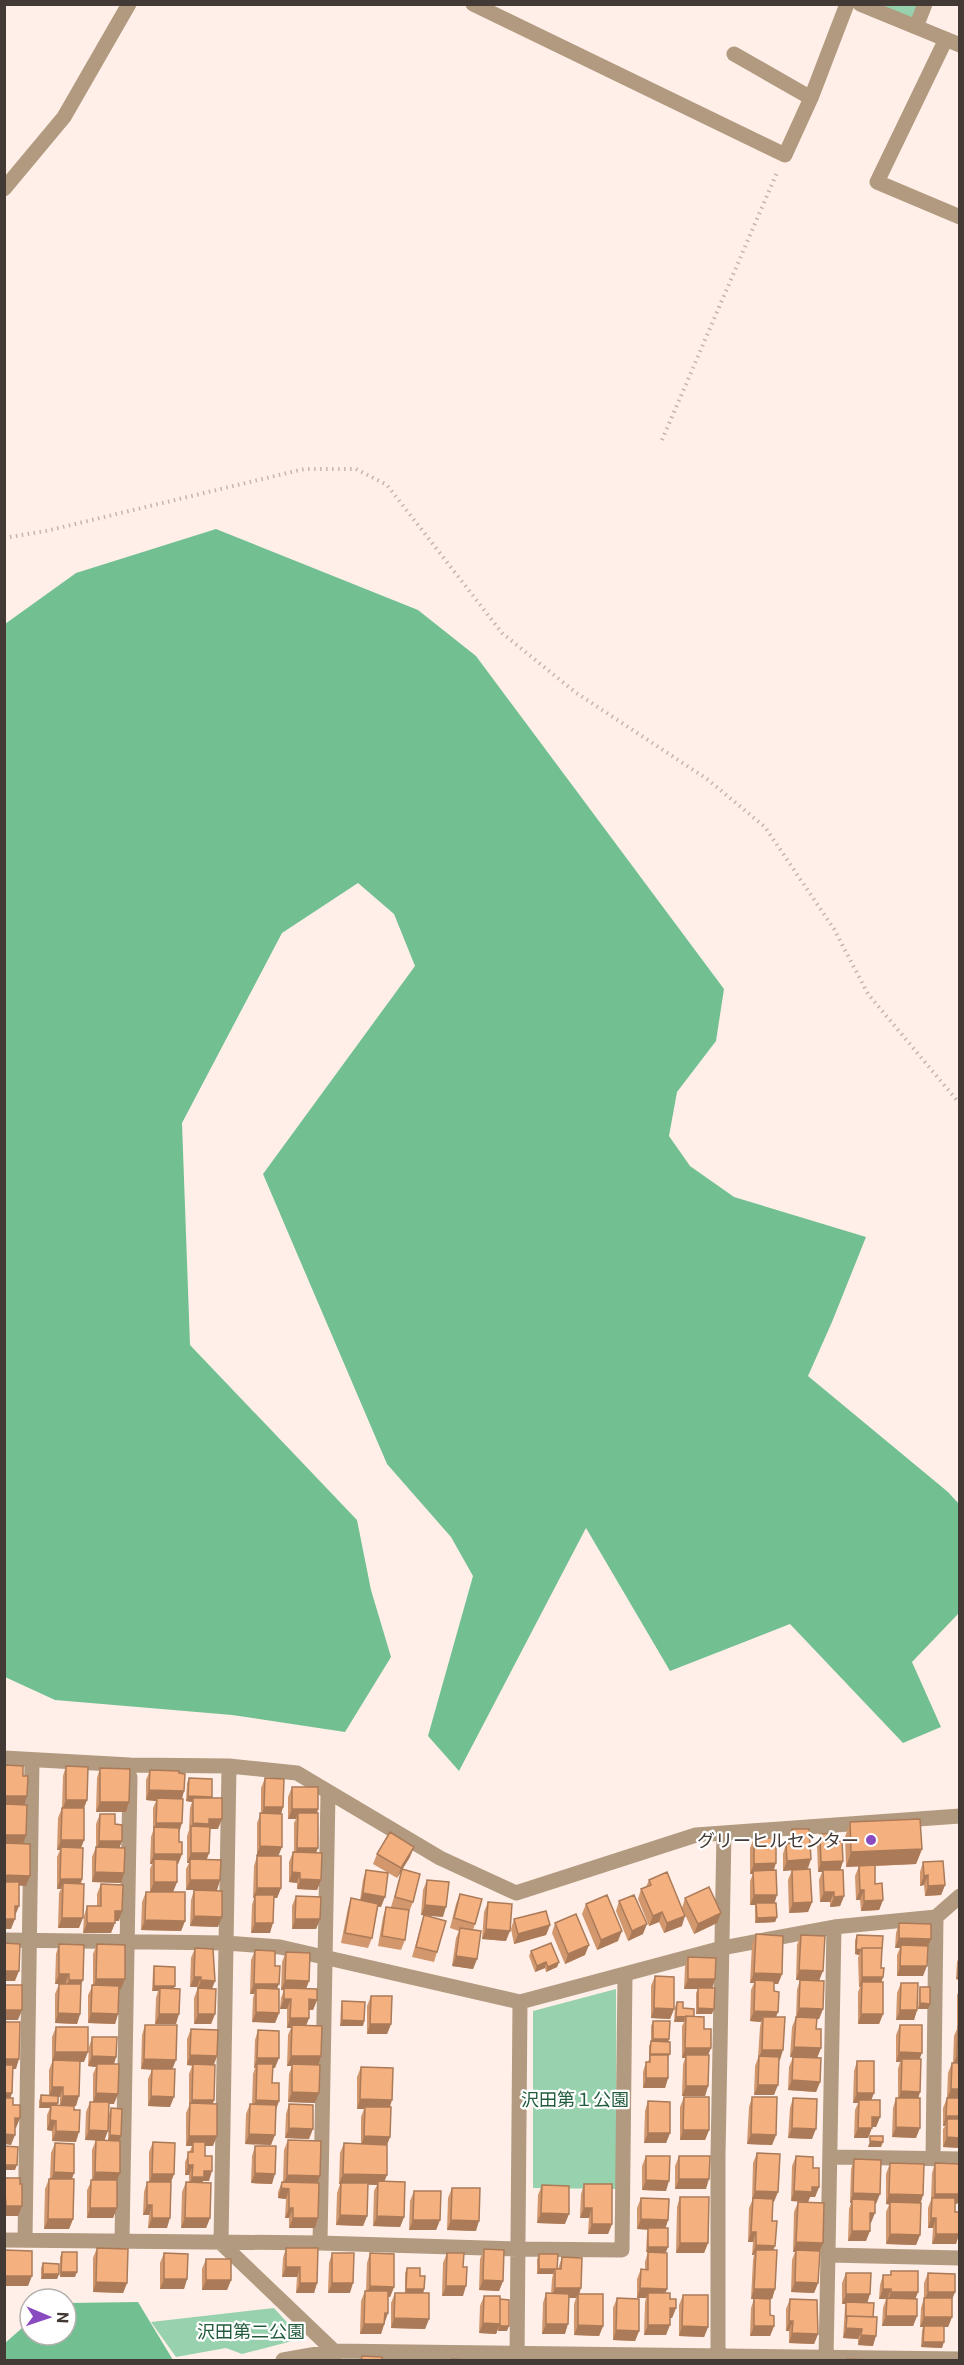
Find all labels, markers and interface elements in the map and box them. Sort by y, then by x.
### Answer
place label: グリーヒルセンター [697,1830,859,1851]
marker: グリーヒルセンター [864,1833,878,1847]
park label: 沢田第１公園 [521,2089,629,2110]
north arrow [18,2287,78,2347]
text: N [53,2312,72,2323]
park label: 沢田第二公園 [197,2321,305,2342]

